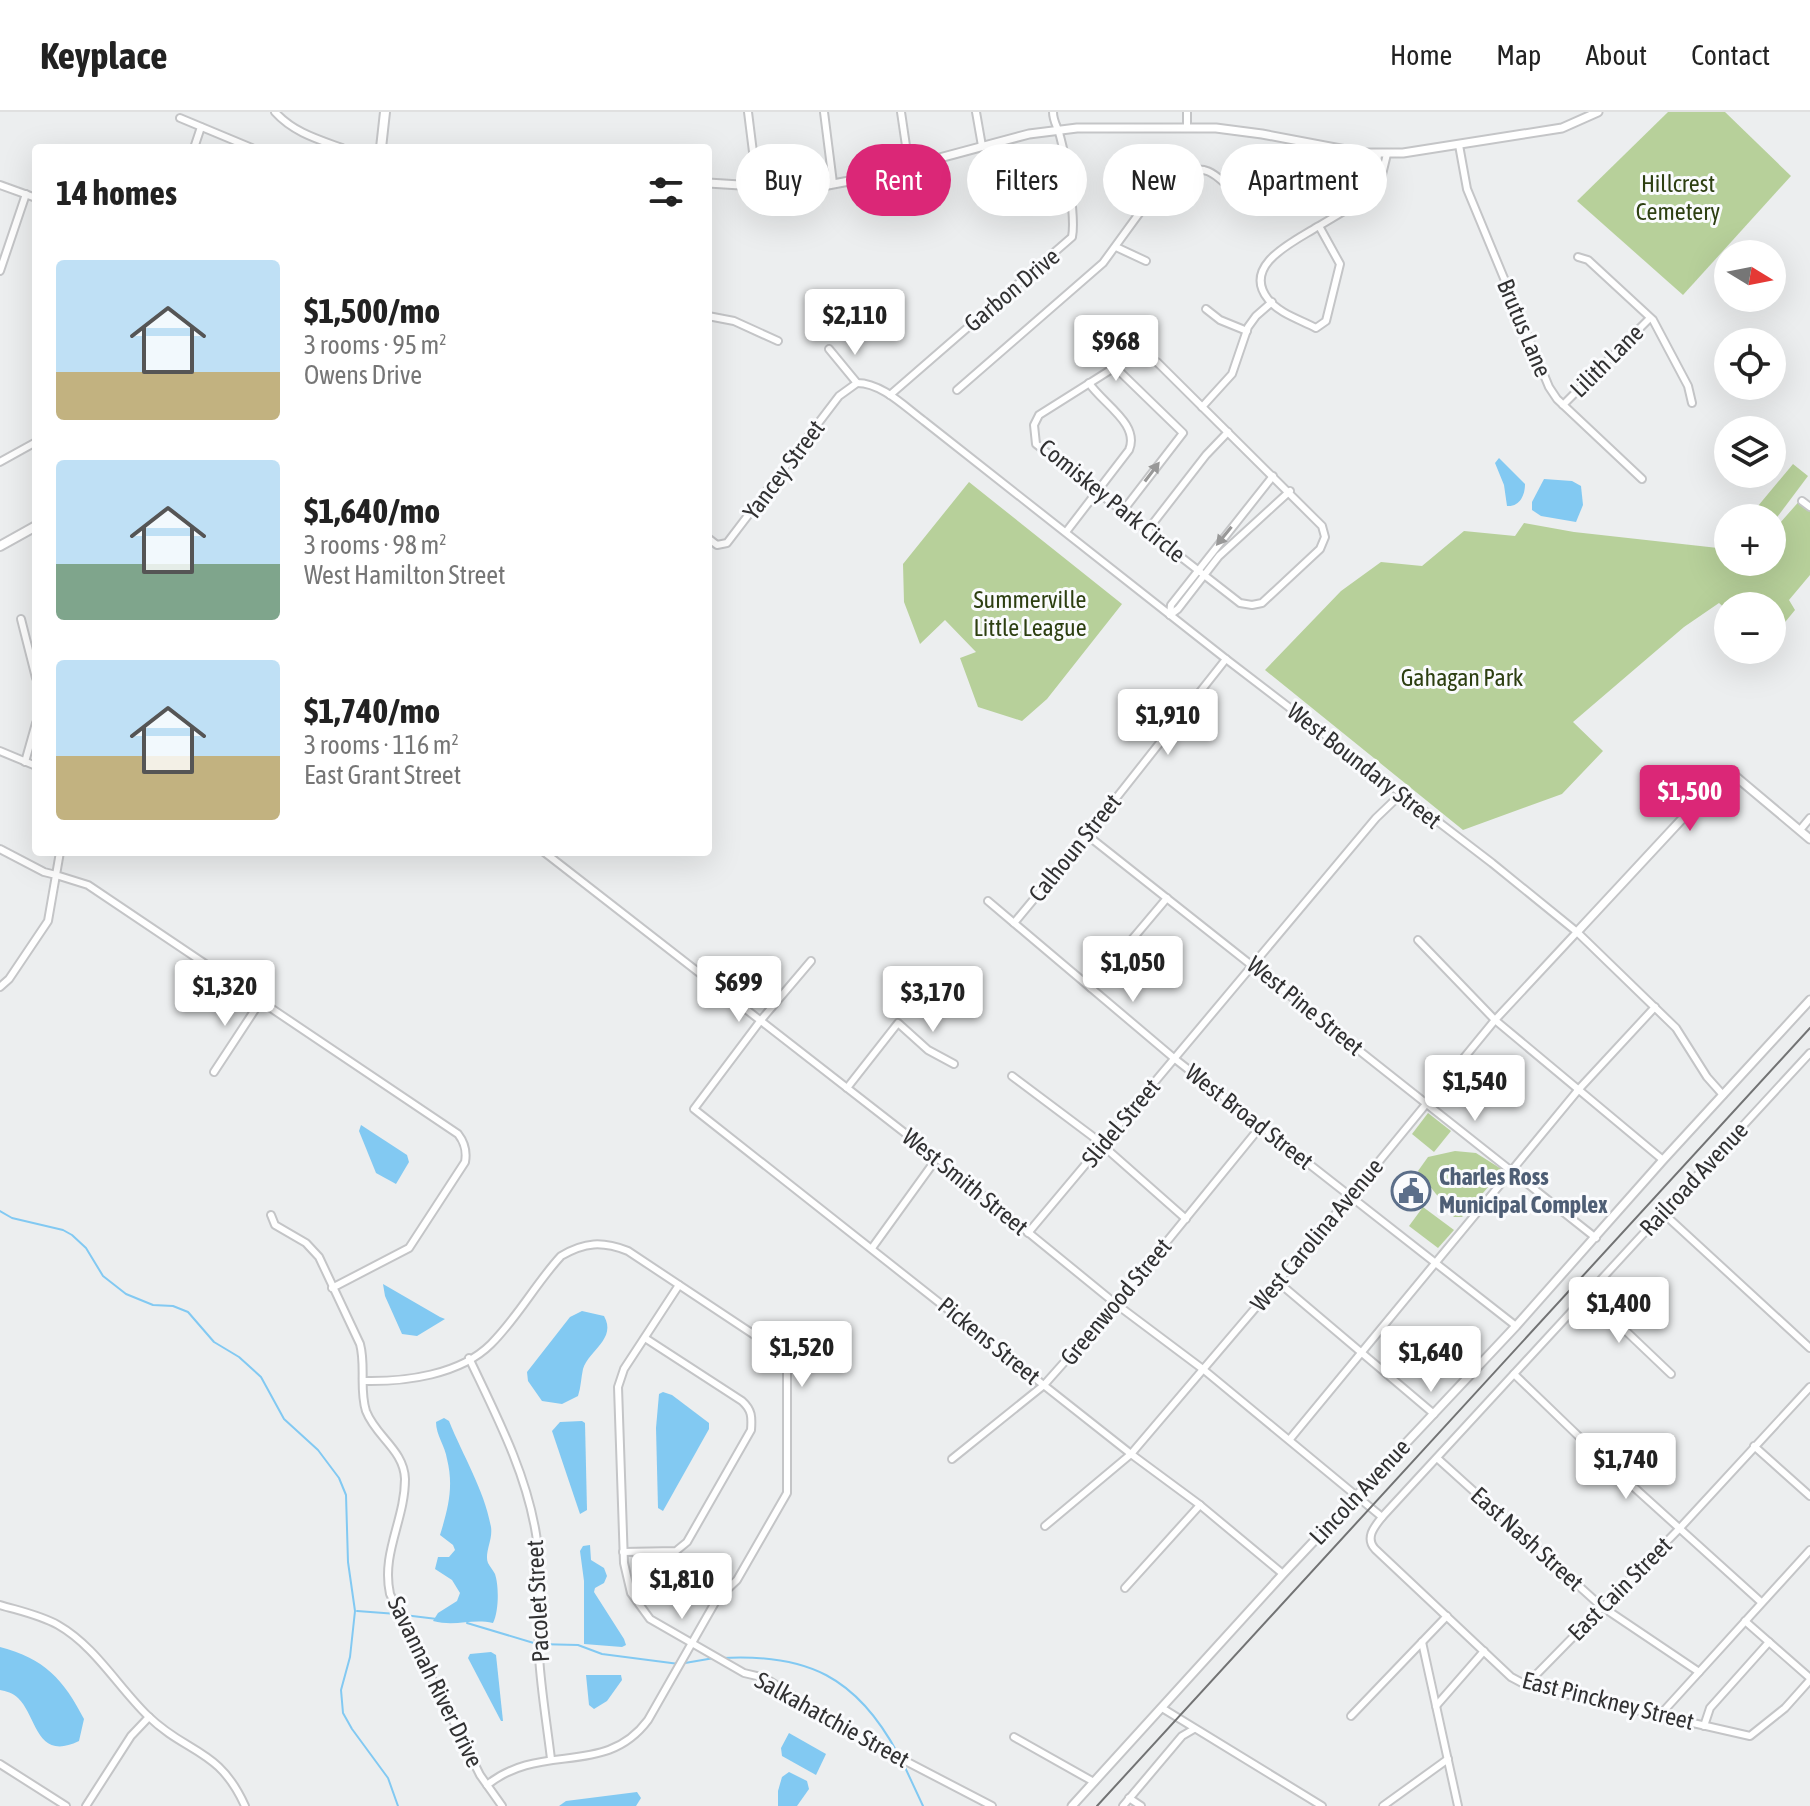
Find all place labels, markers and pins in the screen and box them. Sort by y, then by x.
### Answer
pin: $2,110 [790,289,920,357]
pin: $968 [1069,315,1163,383]
pin: $1,910 [1103,689,1233,757]
pin: $1,500 [1625,765,1755,833]
pin: $1,050 [1068,936,1198,1004]
pin: $699 [692,956,786,1024]
pin: $1,320 [160,960,290,1028]
pin: $3,170 [868,966,998,1034]
pin: $1,540 [1410,1055,1540,1123]
place label: Charles Ross Municipal Complex [1439,1163,1608,1218]
public building icon: Charles Ross Municipal Complex [1390,1170,1432,1212]
pin: $1,400 [1554,1277,1684,1345]
pin: $1,520 [737,1321,867,1389]
pin: $1,640 [1366,1326,1496,1394]
pin: $1,740 [1561,1433,1691,1501]
pin: $1,810 [617,1553,747,1621]

